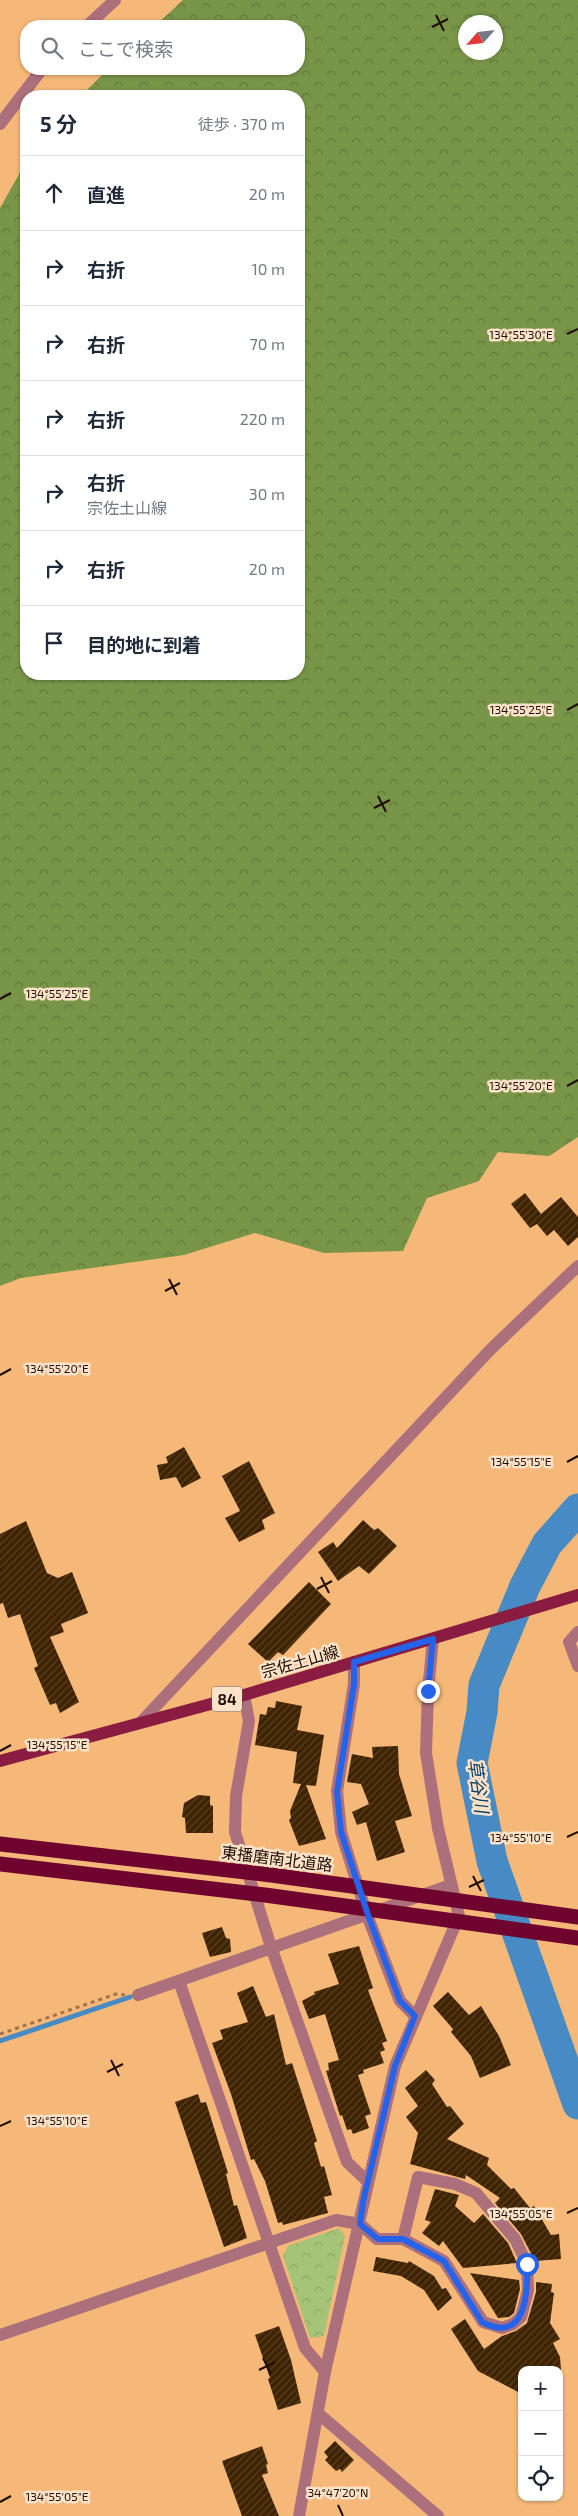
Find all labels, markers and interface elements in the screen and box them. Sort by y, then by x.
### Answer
north arrow [458,15,503,60]
search box [20,20,305,75]
icon: search [38,34,66,62]
text: ここで検索 [78,37,173,60]
text: 5 分 [40,111,77,136]
text: 徒歩 · 370 m [198,114,285,133]
icon: ahead [40,179,68,207]
text: 直進 [87,183,125,206]
text: 20 m [249,184,285,203]
icon: right [40,254,68,282]
text: 右折 [87,258,125,281]
text: 10 m [251,259,285,278]
text: 134°55'30"E [489,327,553,341]
icon: right [40,329,68,357]
text: 右折 [87,333,125,356]
text: 70 m [250,334,285,353]
icon: right [40,404,68,432]
text: 右折 [87,408,125,431]
text: 220 m [240,409,285,428]
text: 右折 [87,471,125,494]
icon: right [40,479,68,507]
text: 30 m [249,484,285,503]
text: 宗佐土山線 [87,498,167,517]
icon: right [40,554,68,582]
text: 右折 [87,558,125,581]
text: 20 m [249,559,285,578]
icon: arrive [40,629,68,657]
text: 目的地に到着 [87,633,201,656]
text: 134°55'25"E [490,702,553,716]
text: 134°55'25"E [26,986,89,1000]
text: 134°55'20"E [489,1078,553,1092]
text: 134°55'20"E [25,1361,89,1375]
text: 134°55'15"E [491,1454,552,1468]
street label: 宗佐土山線 [259,1641,341,1681]
route end [417,1680,440,1703]
road number: 84 [212,1686,242,1712]
text: 134°55'15"E [27,1737,88,1751]
water label: 草谷川 [464,1758,494,1816]
text: 134°55'10"E [490,1830,552,1844]
street label: 東播磨南北道路 [220,1842,334,1874]
text: 134°55'10"E [26,2113,88,2127]
text: 134°55'05"E [489,2206,553,2220]
route start [516,2253,539,2276]
map controls [518,2366,563,2501]
button: + [518,2366,563,2411]
button: − [518,2411,563,2456]
button: locate [518,2456,563,2501]
text: 34°47'20"N [307,2485,369,2499]
text: 134°55'05"E [25,2489,89,2503]

